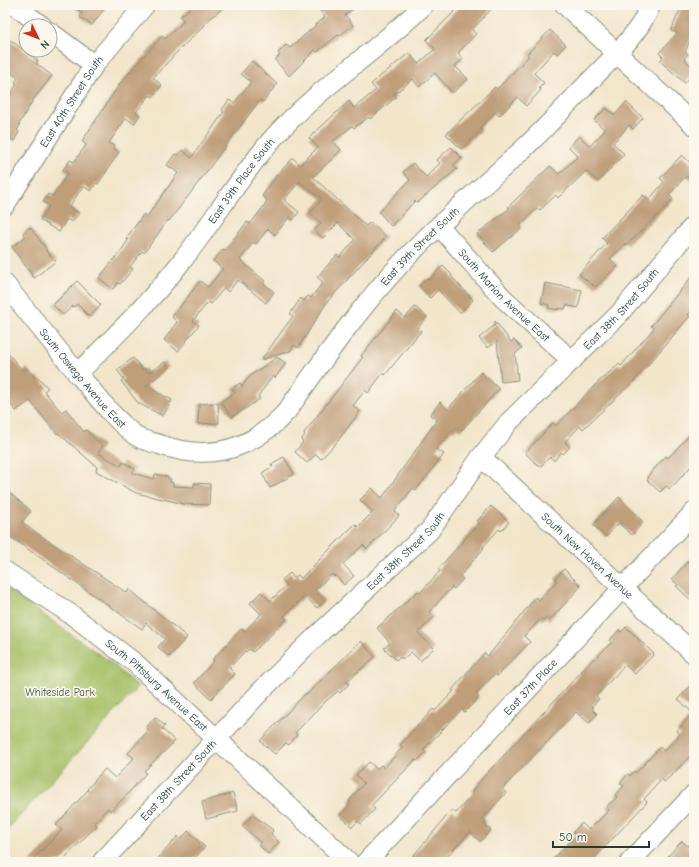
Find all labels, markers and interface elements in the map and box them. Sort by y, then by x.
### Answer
north arrow [18,18,58,58]
text: N [38,37,52,52]
street label: East 40th Street South [37,53,106,150]
street label: East 39th Place South [205,135,277,226]
street label: East 39th Street South [378,204,462,288]
street label: South Marion Avenue East [456,246,553,345]
street label: East 38th Street South [580,266,661,352]
street label: South Oswego Avenue East [37,326,129,431]
street label: East 38th Street South [364,509,447,593]
street label: South New Haven Avenue [539,510,636,601]
street label: South Pittsburg Avenue East [103,636,211,734]
street label: East 37th Place [501,656,560,718]
park label: Whiteside Park [25,686,95,699]
street label: East 38th Street South [138,737,219,823]
scale bar [553,823,649,849]
text: 50 m [559,830,587,844]

